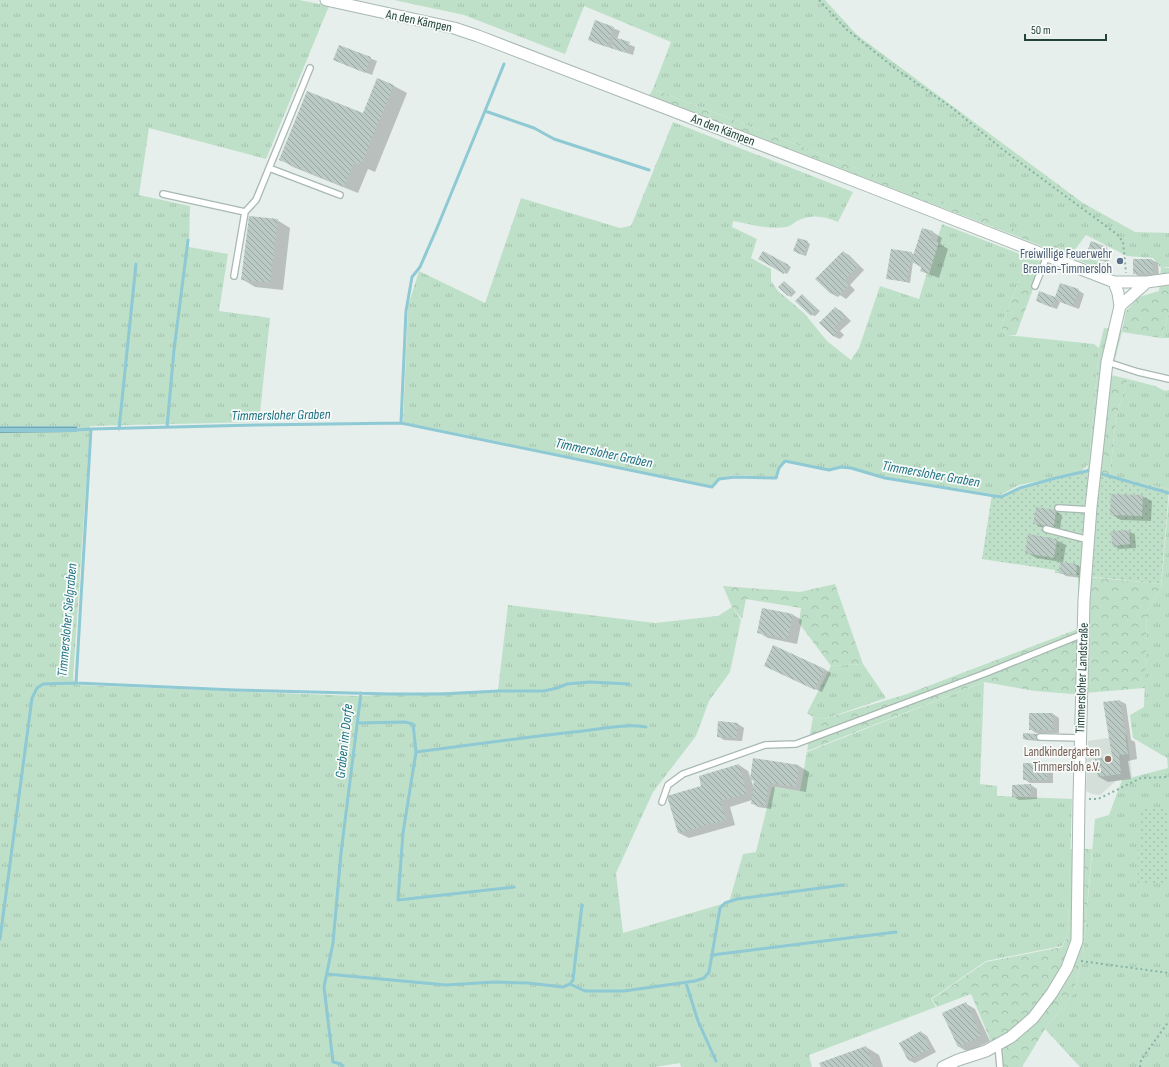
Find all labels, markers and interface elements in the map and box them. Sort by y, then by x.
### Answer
street label: An den Kämpen [384,6,453,36]
scale bar [1025,16,1106,42]
text: 50 m [1031,23,1051,38]
street label: An den Kämpen [688,110,757,149]
place label: Freiwillige Feuerwehr Bremen-Timmersloh [1020,246,1112,277]
marker: Freiwillige Feuerwehr Bremen-Timmersloh [1115,256,1125,266]
water label: Timmersloher Graben [231,406,331,424]
water label: Timmersloher Graben [554,434,654,472]
water label: Timmersloher Graben [881,457,981,491]
water label: Timmersloher Sielgraben [54,562,80,678]
street label: Timmersloher Landstraße [1072,622,1092,734]
water label: Graben im Dorfe [332,702,356,779]
place label: Landkindergarten Timmersloh e.V. [1024,744,1100,775]
marker: Landkindergarten Timmersloh e.V. [1103,754,1113,764]

